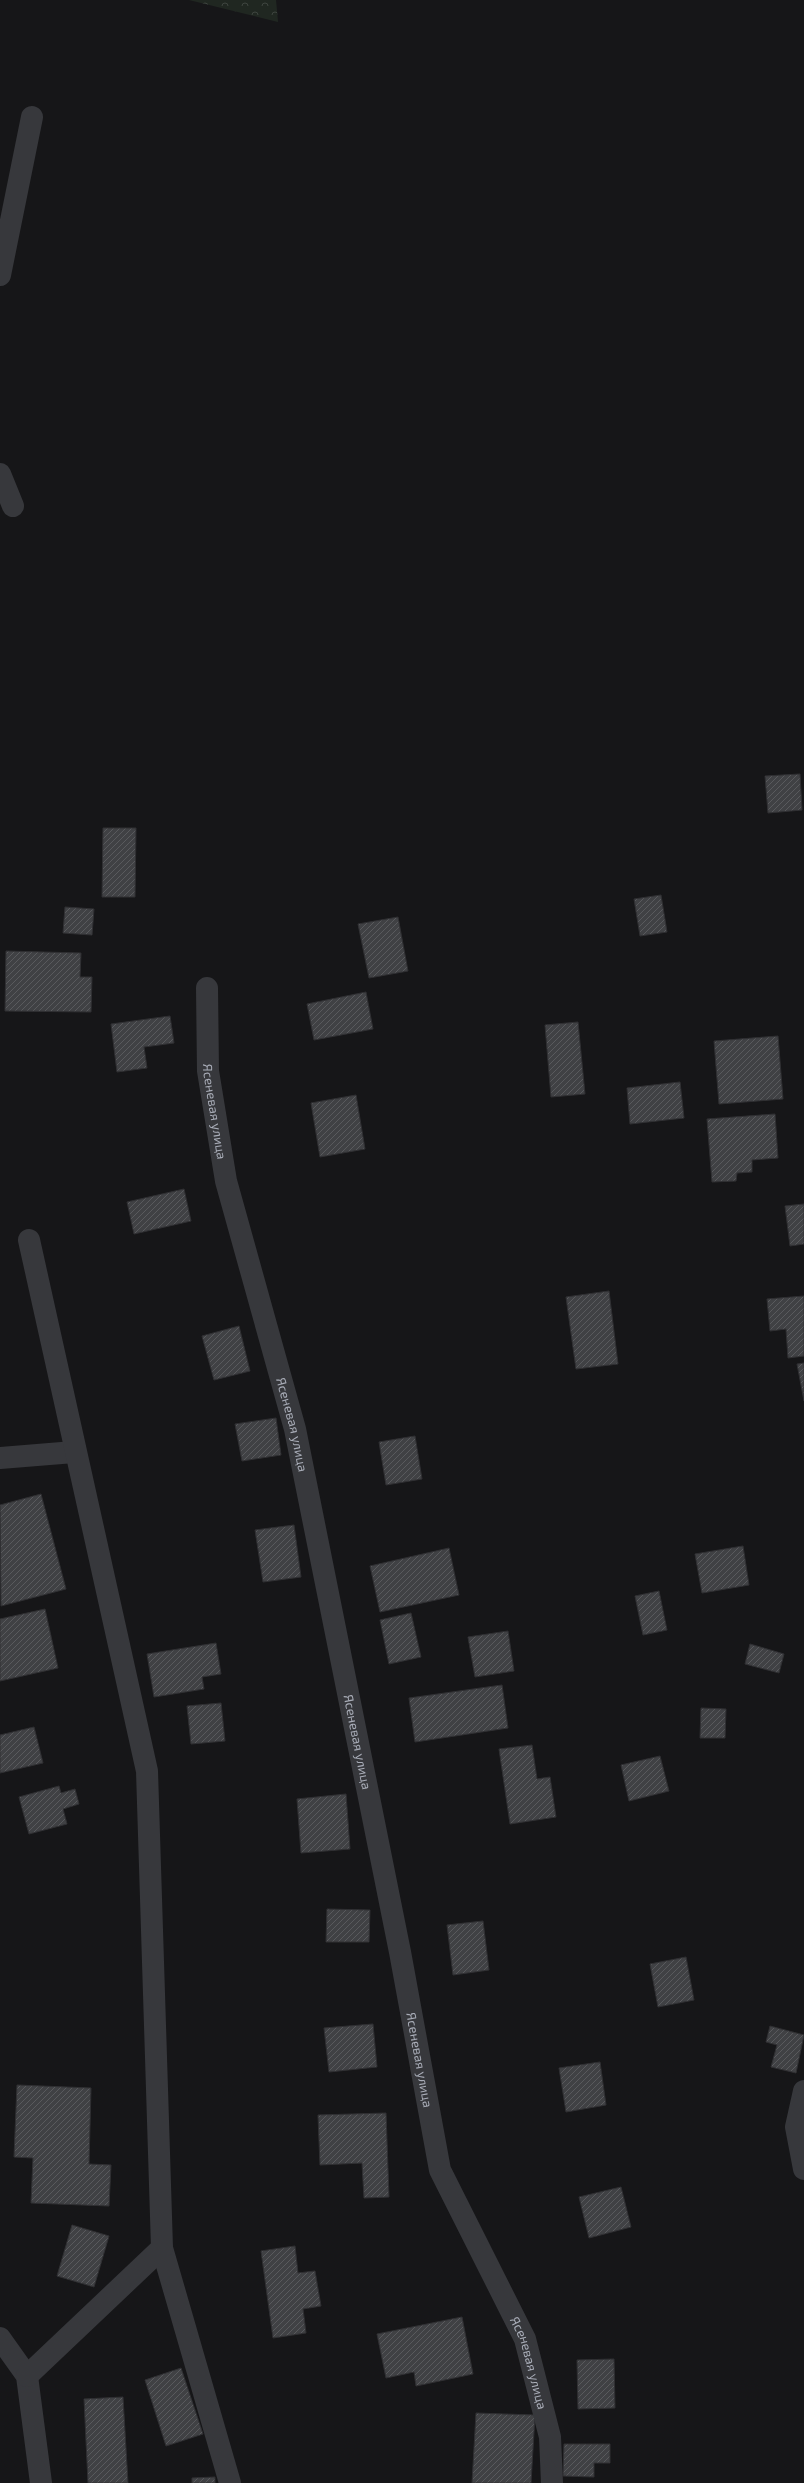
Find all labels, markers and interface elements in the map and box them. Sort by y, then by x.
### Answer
street label: Ясеневая улица [200,1064,230,1160]
street label: Ясеневая улица [273,1376,311,1473]
street label: Ясеневая улица [340,1693,375,1791]
street label: Ясеневая улица [403,2011,436,2109]
street label: Ясеневая улица [507,2314,551,2411]

